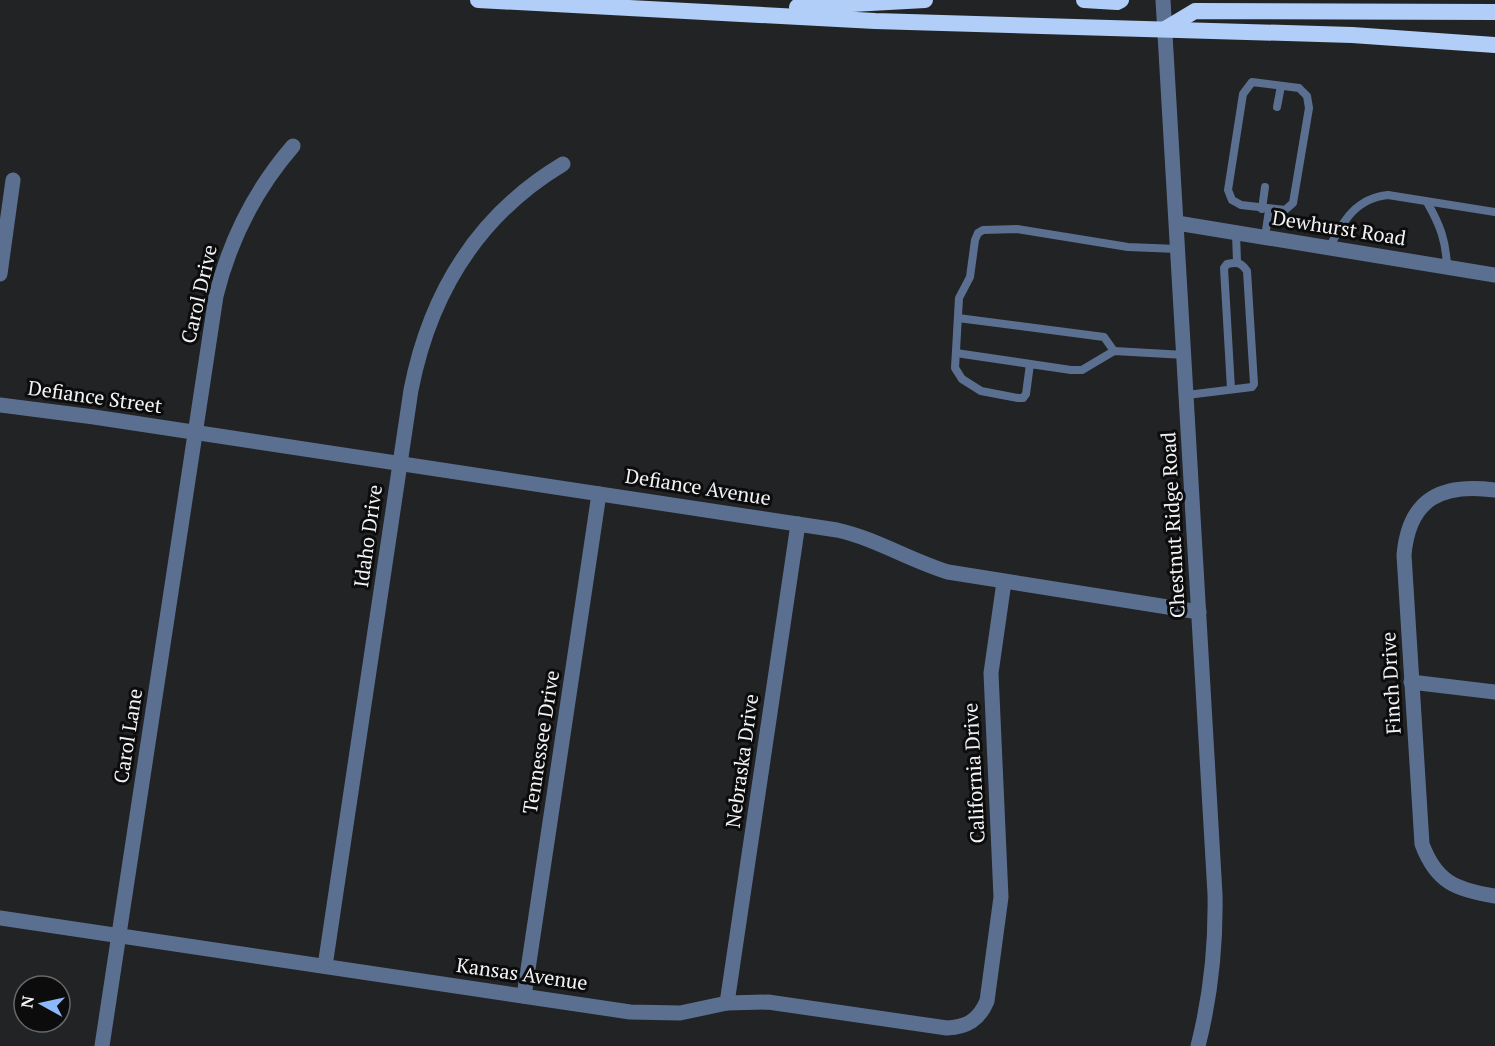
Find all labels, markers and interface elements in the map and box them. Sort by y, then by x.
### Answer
street label: Dewhurst Road [1270,204,1408,251]
street label: Carol Drive [174,242,223,346]
street label: Defiance Street [26,374,165,419]
street label: Chestnut Ridge Road [1154,431,1191,619]
street label: Defiance Avenue [623,462,773,511]
street label: Idaho Drive [347,483,388,589]
street label: Finch Drive [1374,631,1407,735]
street label: Tennessee Drive [516,668,565,816]
street label: Carol Lane [107,687,148,785]
street label: Nebraska Drive [719,692,764,830]
street label: California Drive [956,702,991,844]
street label: Kansas Avenue [455,951,589,996]
north arrow [12,974,72,1034]
text: N [15,994,39,1009]

